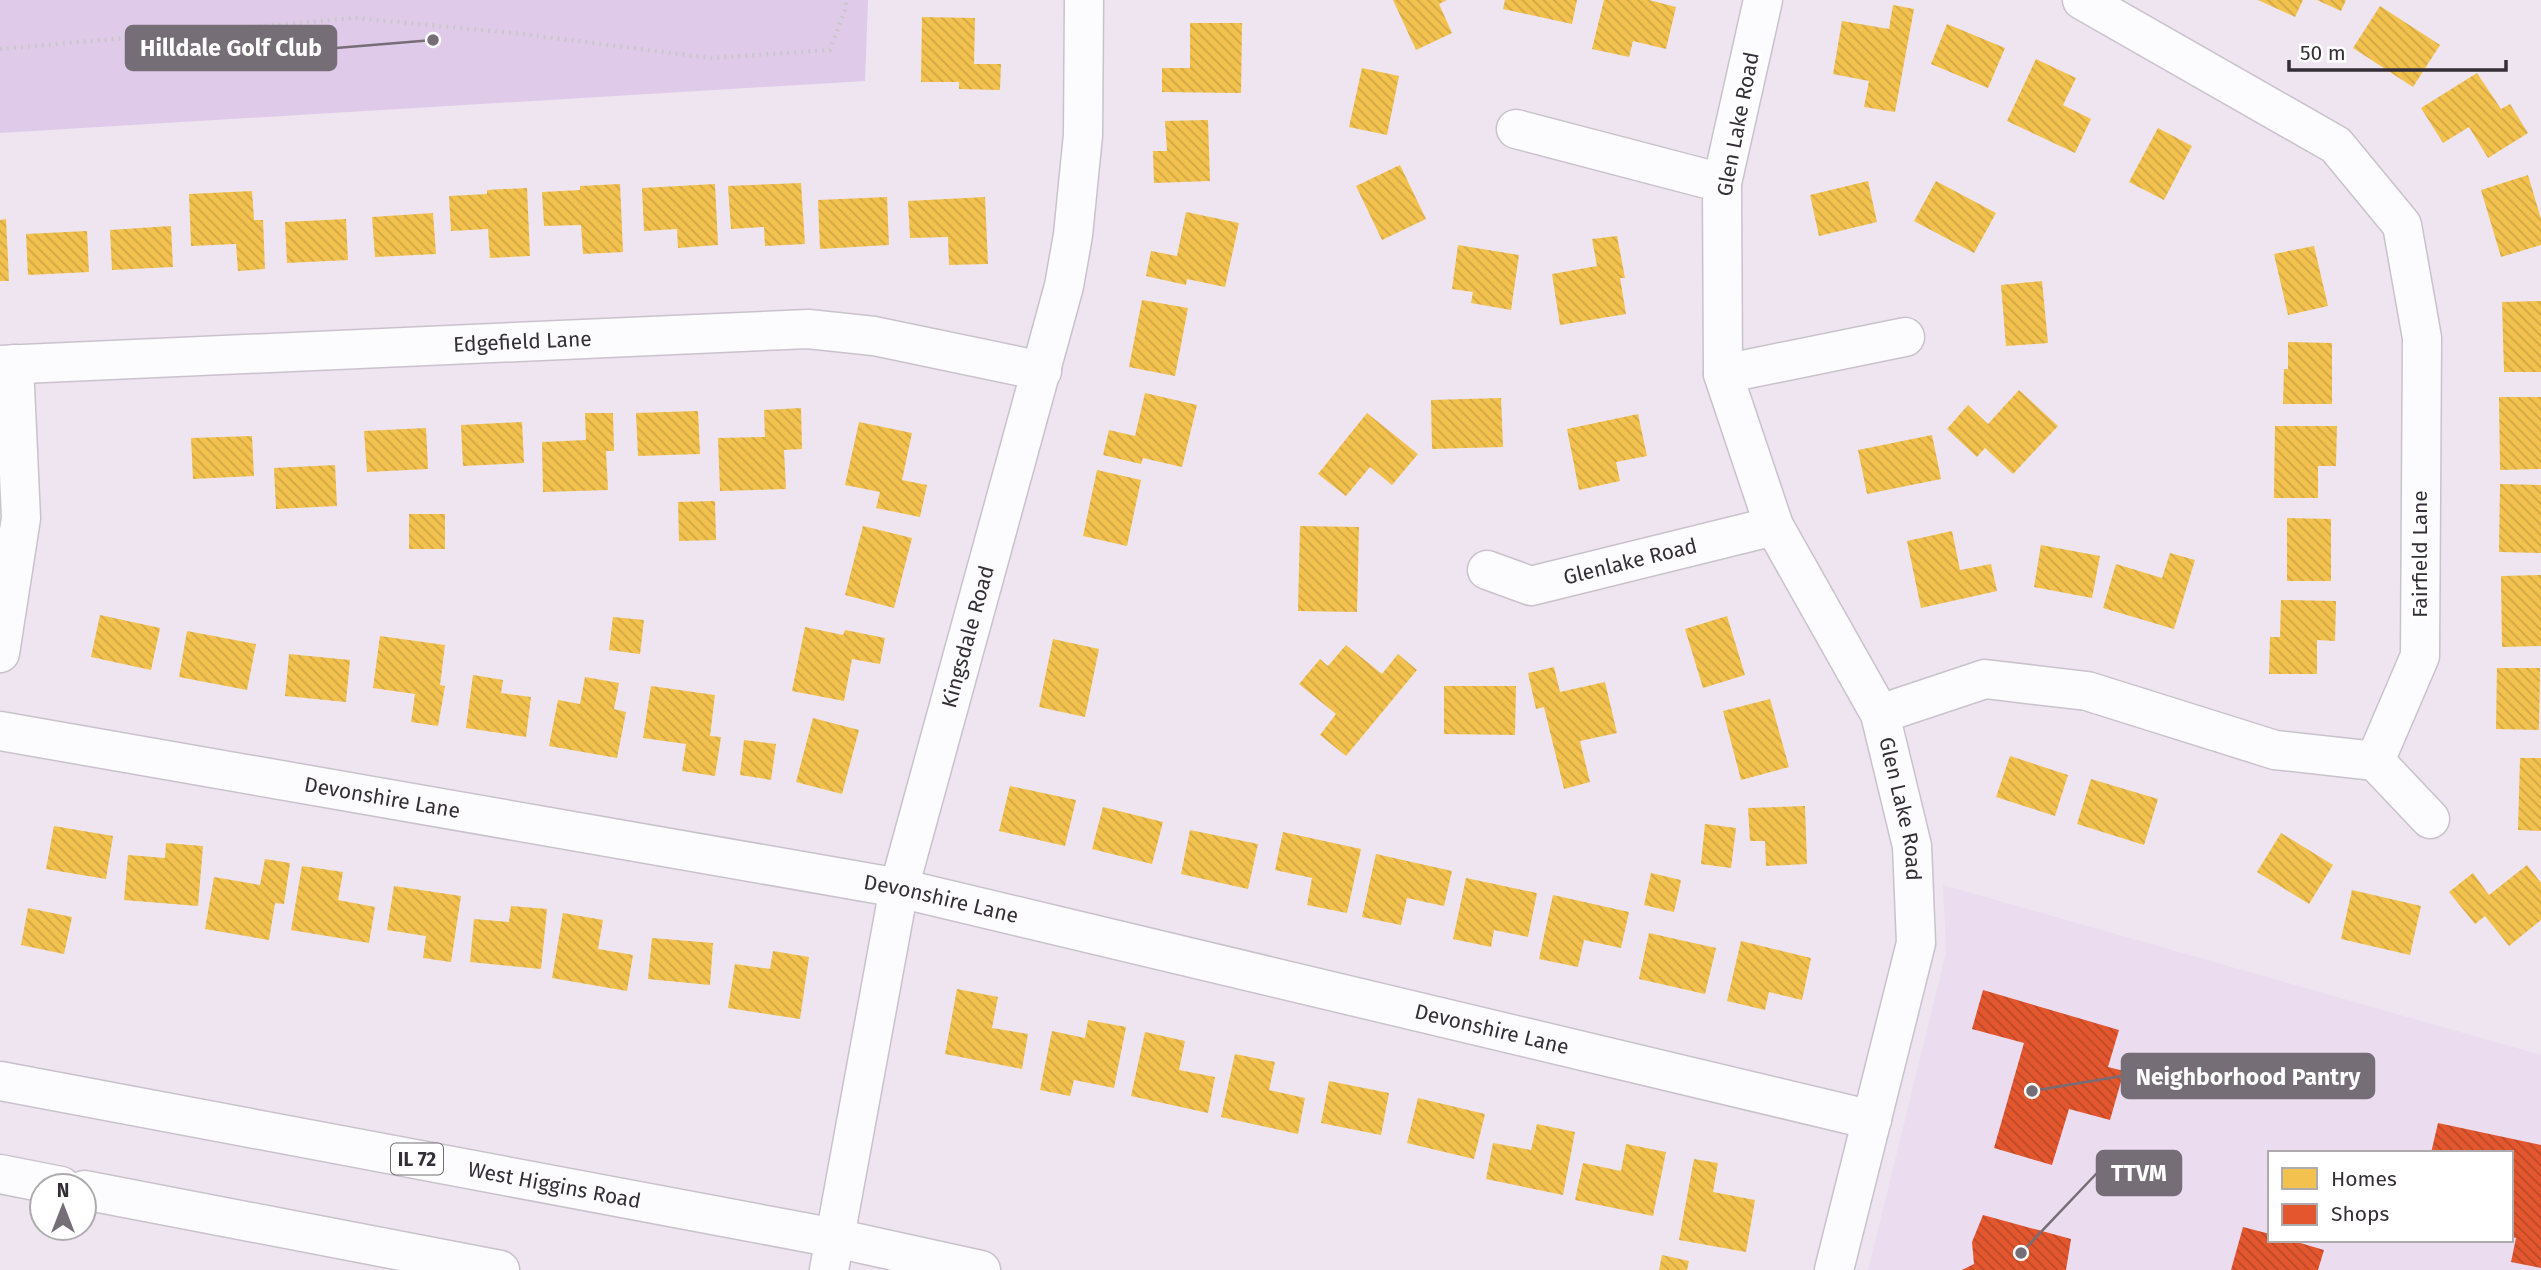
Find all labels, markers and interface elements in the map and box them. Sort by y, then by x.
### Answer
callout: Hilldale Golf Club [126,26,336,70]
scale bar [2289,28,2506,72]
text: Hilldale Golf Club [140,34,322,62]
text: 50 m [2300,40,2346,66]
street label: Glen Lake Road [1711,50,1765,198]
street label: Edgefield Lane [453,326,592,358]
street label: Fairfield Lane [2407,490,2433,618]
street label: Glenlake Road [1561,533,1700,591]
street label: Kingsdale Road [936,563,1000,711]
street label: Glen Lake Road [1873,734,1926,881]
street label: Devonshire Lane [302,771,462,824]
street label: Devonshire Lane [862,869,1021,929]
street label: Devonshire Lane [1412,998,1572,1060]
callout: Neighborhood Pantry [2122,1054,2374,1098]
text: Neighborhood Pantry [2136,1063,2361,1091]
road number: IL 72 [391,1144,443,1175]
callout: TTVM [2097,1151,2181,1195]
legend [2268,1151,2513,1242]
street label: West Higgins Road [466,1156,643,1214]
text: TTVM [2111,1159,2167,1187]
text: Homes [2331,1166,2397,1192]
north arrow [28,1172,98,1242]
text: N [57,1179,69,1202]
text: Shops [2331,1201,2389,1227]

